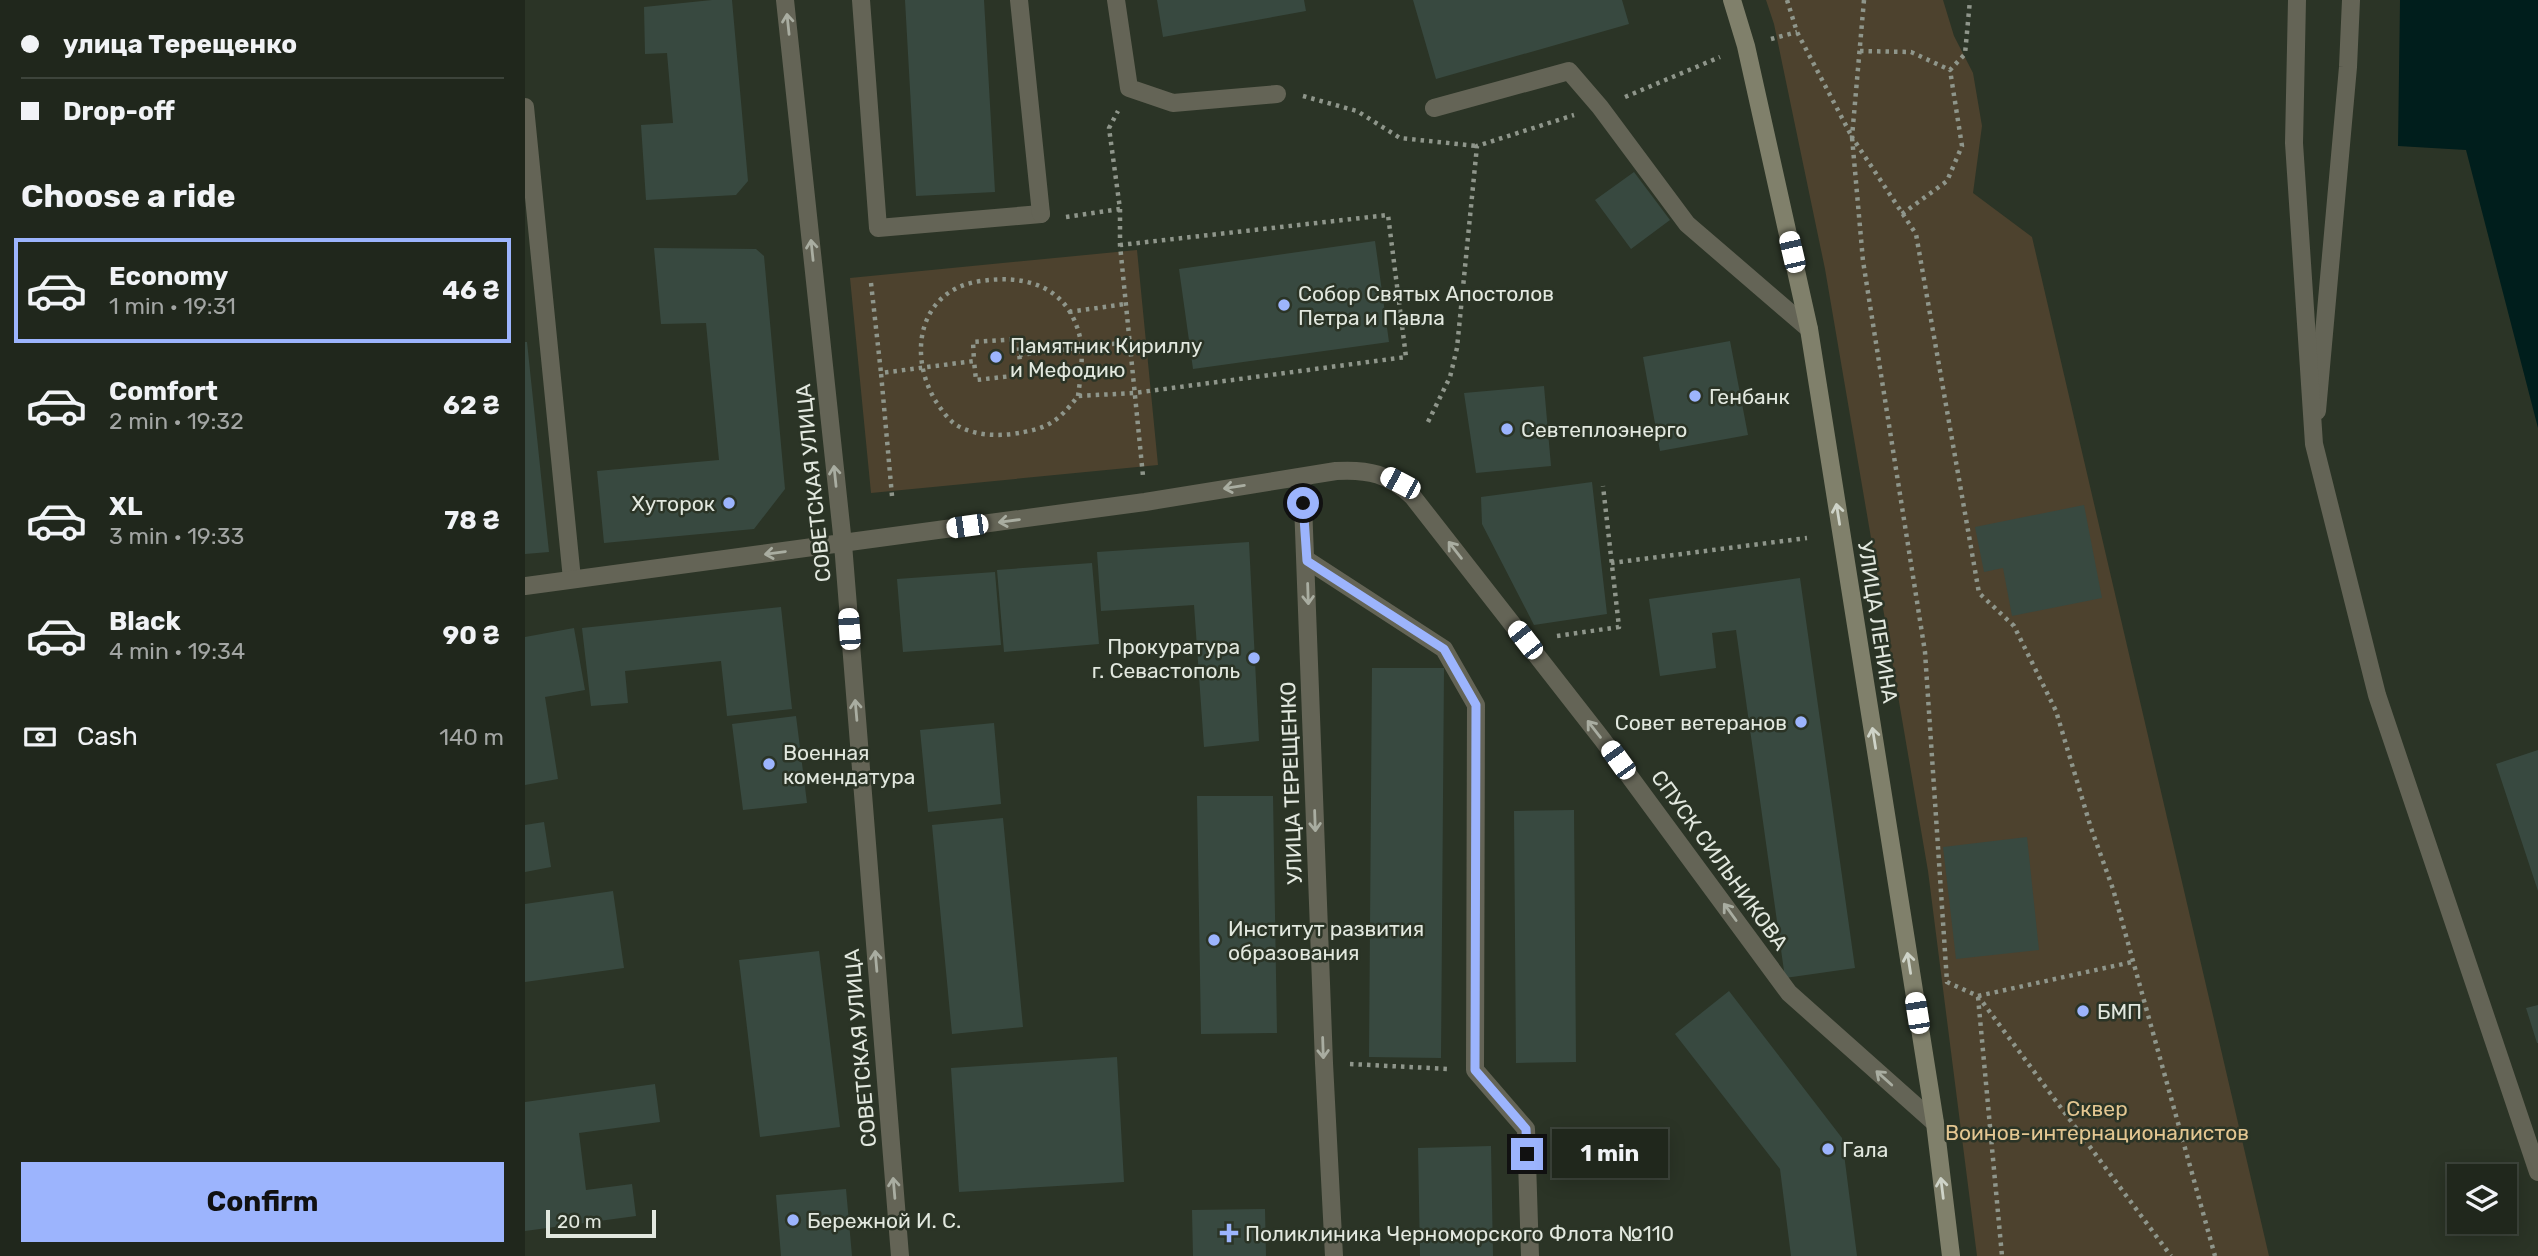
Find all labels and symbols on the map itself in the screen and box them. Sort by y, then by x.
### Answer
one-way arrow [781,13,794,35]
car [1778,229,1807,275]
one-way arrow [805,239,818,262]
place label: Собор Святых Апостолов Петра и Павла [1298,281,1554,330]
marker: Собор Святых Апостолов Петра и Павла [1276,297,1292,313]
place label: Памятник Кириллу и Мефодию [1010,333,1203,382]
marker: Памятник Кириллу и Мефодию [988,349,1004,365]
street label: СОВЕТСКАЯ УЛИЦА [790,383,836,583]
place label: Генбанк [1709,384,1790,409]
marker: Генбанк [1687,388,1703,404]
place label: Севтеплоэнерго [1521,417,1687,442]
marker: Севтеплоэнерго [1499,421,1515,437]
car [1377,464,1424,502]
one-way arrow [829,465,842,488]
one-way arrow [1223,481,1246,494]
route start [1287,487,1319,519]
place label: Хуторок [632,491,715,516]
marker: Хуторок [721,495,737,511]
one-way arrow [1831,503,1844,526]
car [945,513,990,539]
one-way arrow [998,514,1021,527]
street label: УЛИЦА ЛЕНИНА [1853,539,1903,705]
one-way arrow [1447,541,1462,559]
one-way arrow [764,546,787,559]
one-way arrow [1301,582,1314,605]
car [838,607,861,651]
car [1504,617,1547,663]
place label: Прокуратура г. Севастополь [1092,634,1240,683]
marker: Прокуратура г. Севастополь [1246,650,1262,666]
street label: УЛИЦА ТЕРЕЩЕНКО [1275,681,1307,885]
one-way arrow [849,699,862,722]
place label: Совет ветеранов [1615,710,1787,735]
marker: Совет ветеранов [1793,714,1809,730]
one-way arrow [1587,720,1602,739]
one-way arrow [1867,728,1880,750]
car [1598,737,1639,783]
place label: Военная комендатура [783,740,915,789]
marker: Военная комендатура [761,756,777,772]
street label: СПУСК СИЛЬНИКОВА [1646,765,1794,955]
one-way arrow [1309,809,1322,832]
one-way arrow [1722,903,1737,922]
place label: Институт развития образования [1228,916,1424,965]
marker: Институт развития образования [1206,932,1222,948]
street label: СОВЕТСКАЯ УЛИЦА [839,948,881,1148]
one-way arrow [869,950,882,973]
one-way arrow [1903,952,1916,975]
car [1904,991,1931,1035]
place label: БМП [2097,999,2142,1024]
marker: БМП [2075,1003,2091,1019]
one-way arrow [1317,1037,1330,1060]
one-way arrow [1875,1070,1893,1086]
park label: Сквер Воинов-интернационалистов [1945,1096,2249,1145]
callout: 1 min [1551,1130,1667,1178]
place label: Гала [1842,1137,1888,1162]
route end [1511,1138,1543,1170]
marker: Гала [1820,1141,1836,1157]
one-way arrow [887,1177,900,1200]
one-way arrow [1936,1177,1949,1200]
scale bar [546,1207,656,1239]
place label: Бережной И. С. [807,1208,961,1233]
marker: Бережной И. С. [785,1212,801,1228]
place label: Поликлиника Черноморского Флота №110 [1245,1221,1674,1246]
marker: Поликлиника Черноморского Флота №110 [1219,1223,1239,1243]

